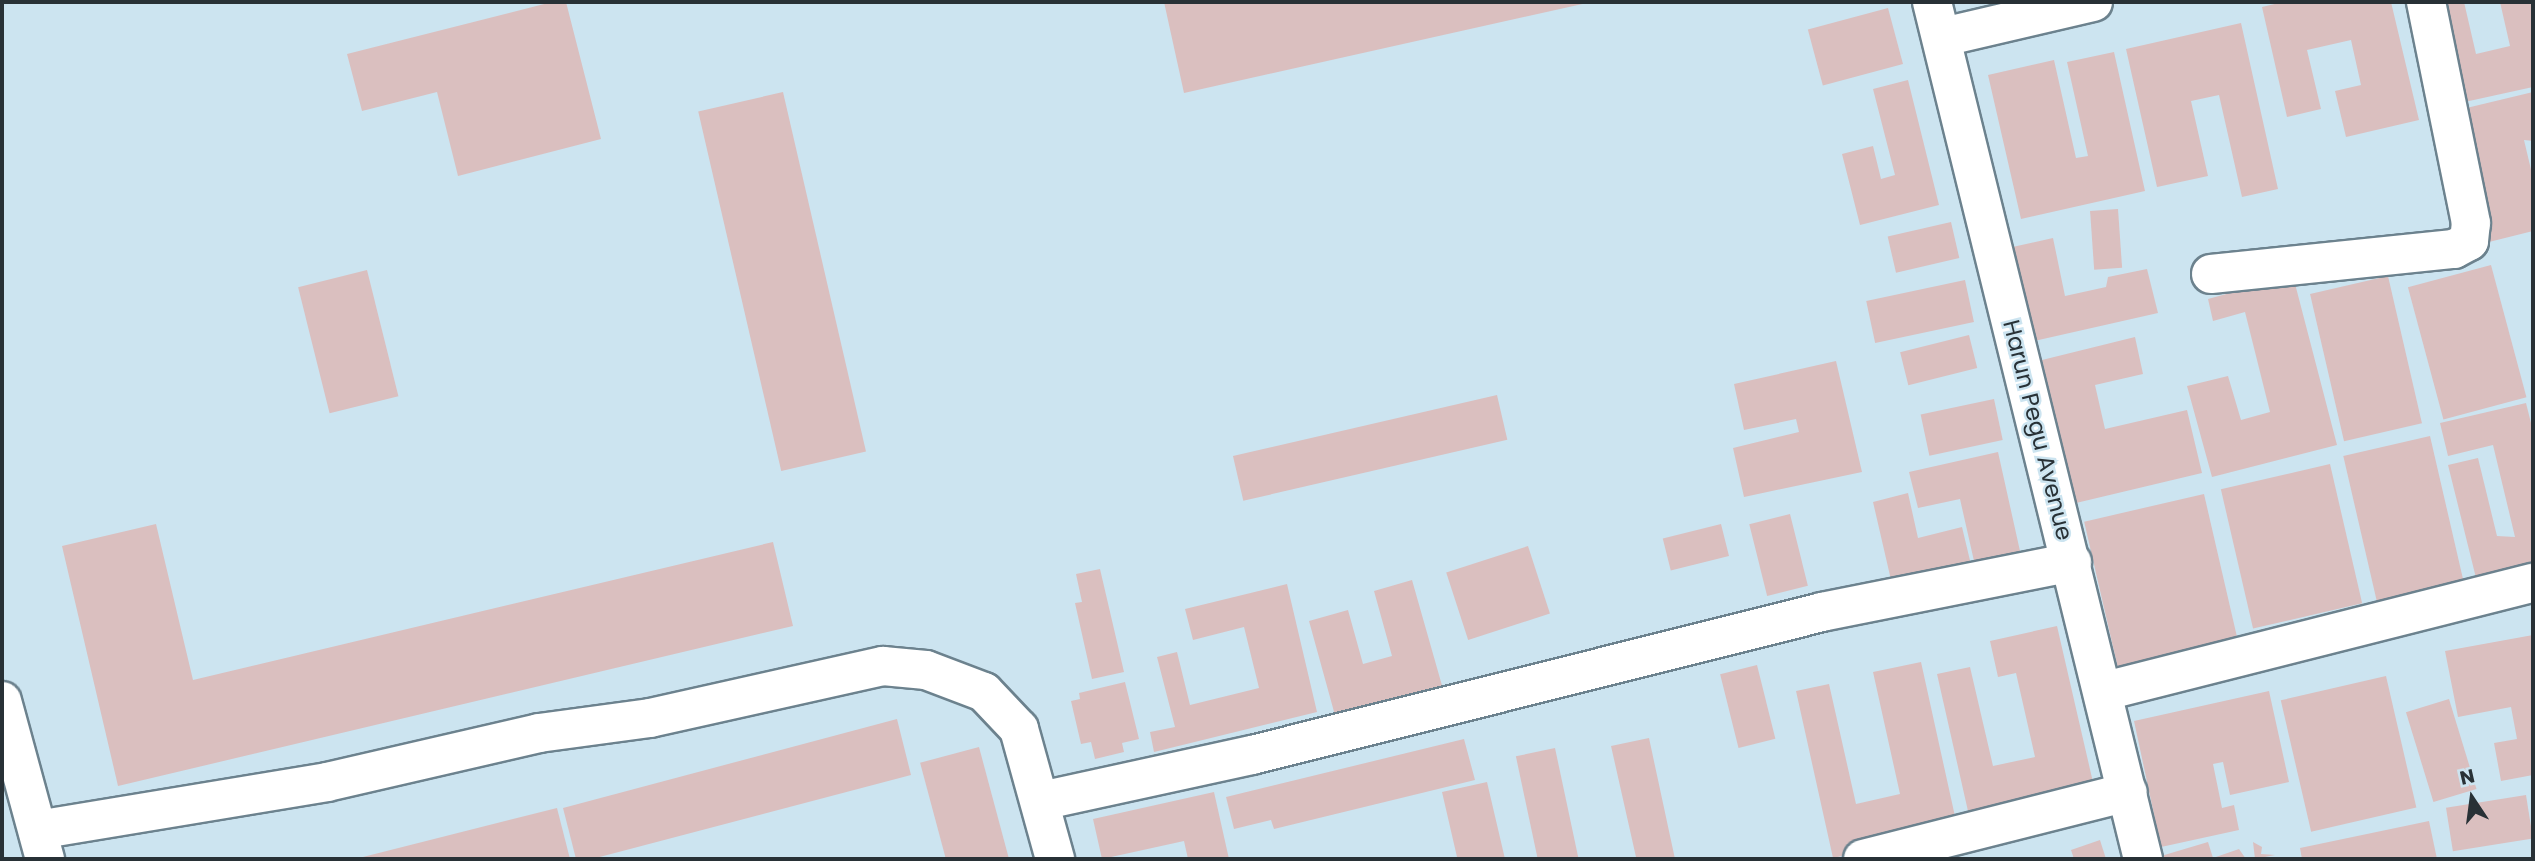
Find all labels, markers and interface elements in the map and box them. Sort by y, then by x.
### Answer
street label: Harun Pegu Avenue [1997,317,2079,543]
text: N [2457,762,2477,792]
north arrow [2437,763,2507,833]

